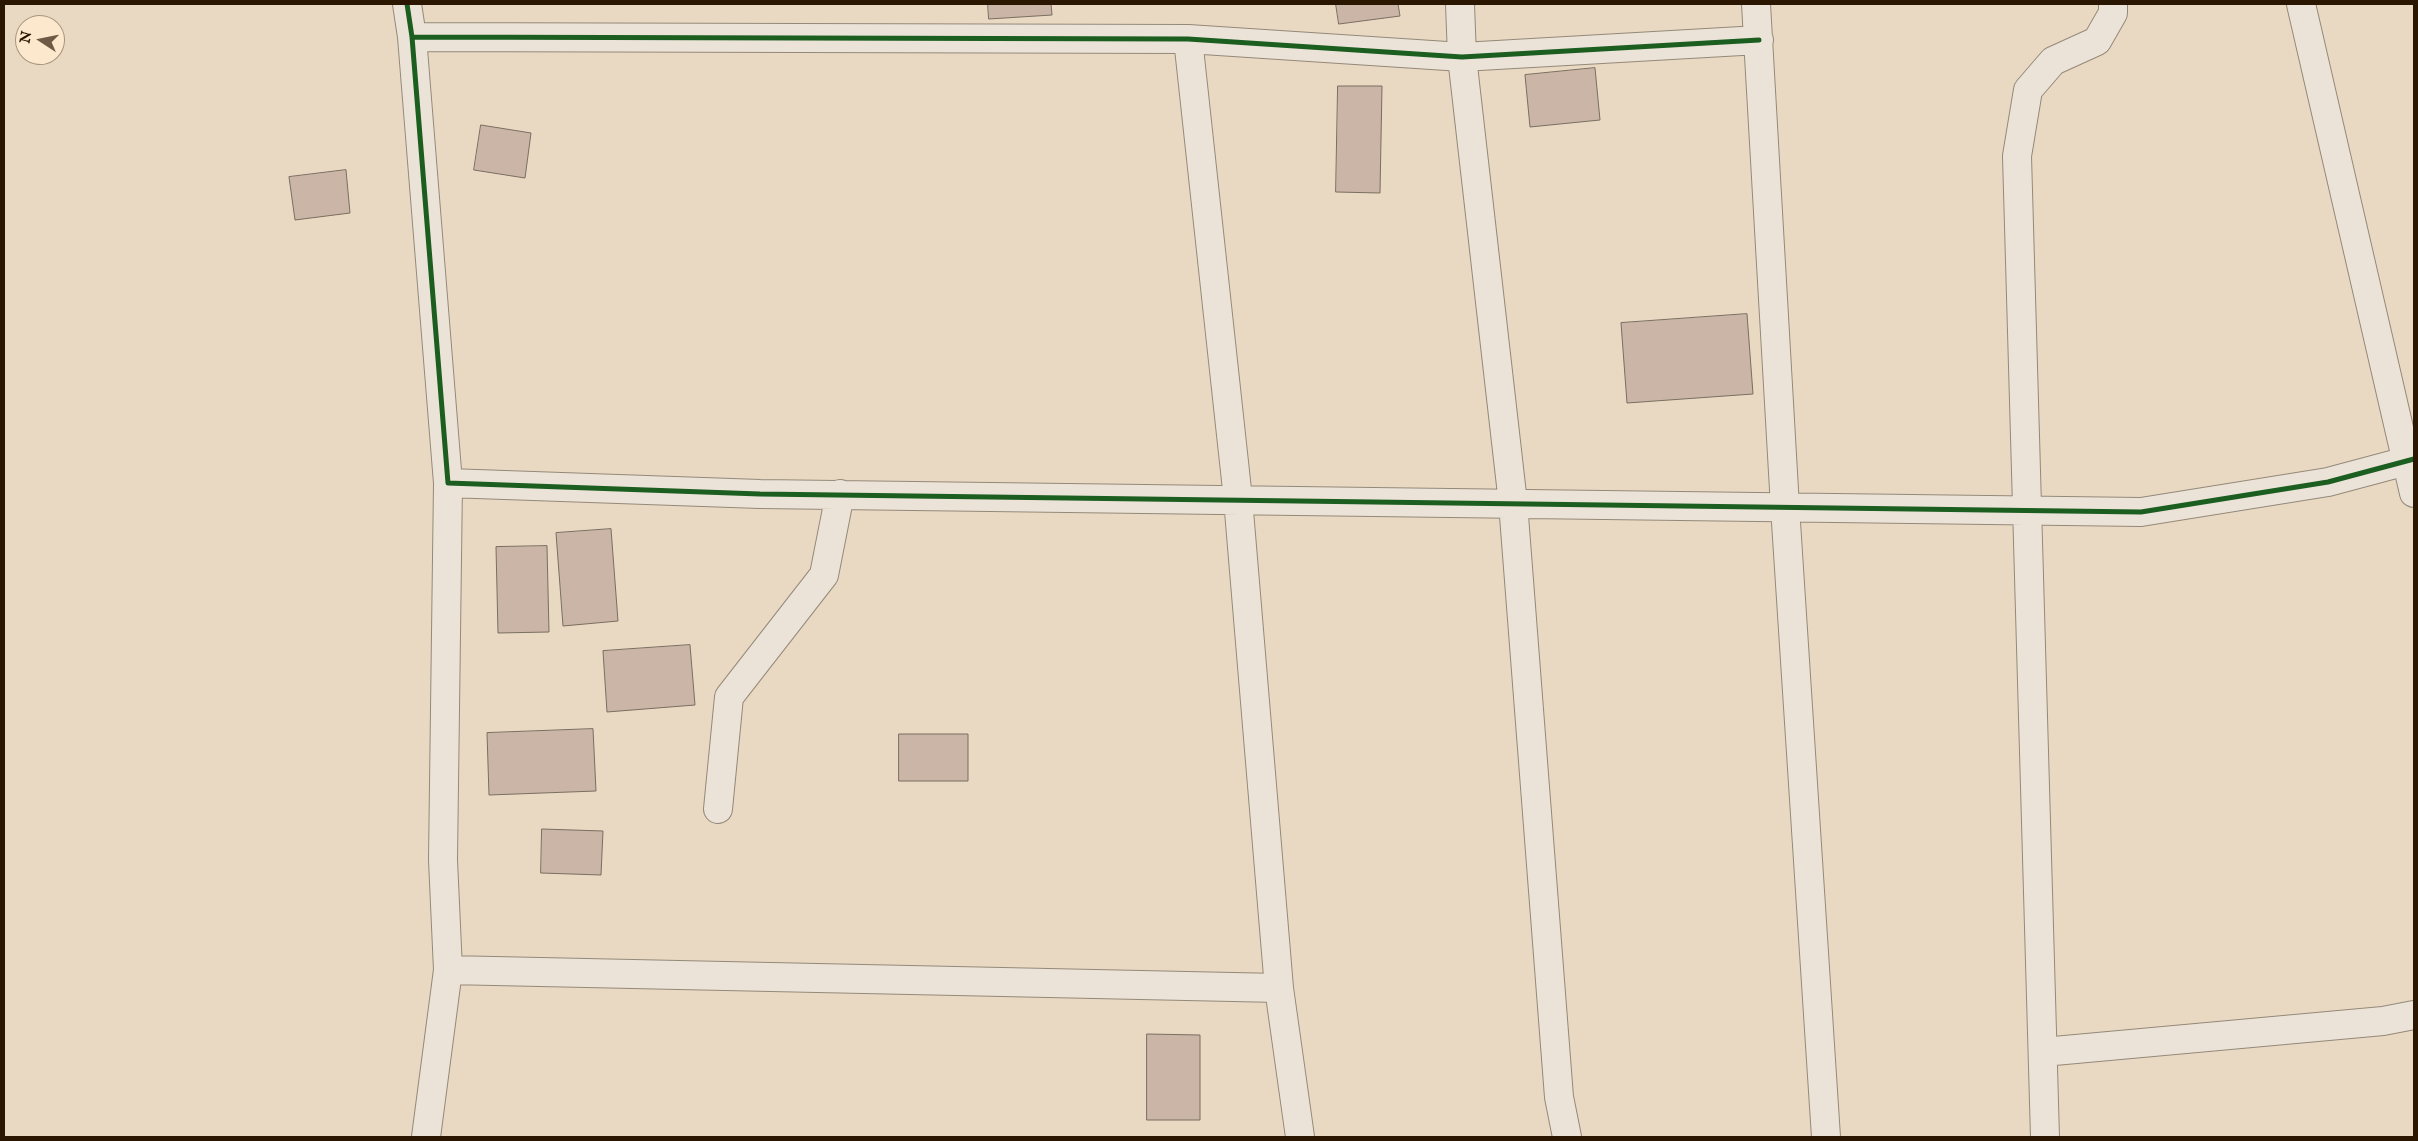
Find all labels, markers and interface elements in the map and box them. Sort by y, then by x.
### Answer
north arrow [15,15,65,65]
text: N [16,30,36,45]

